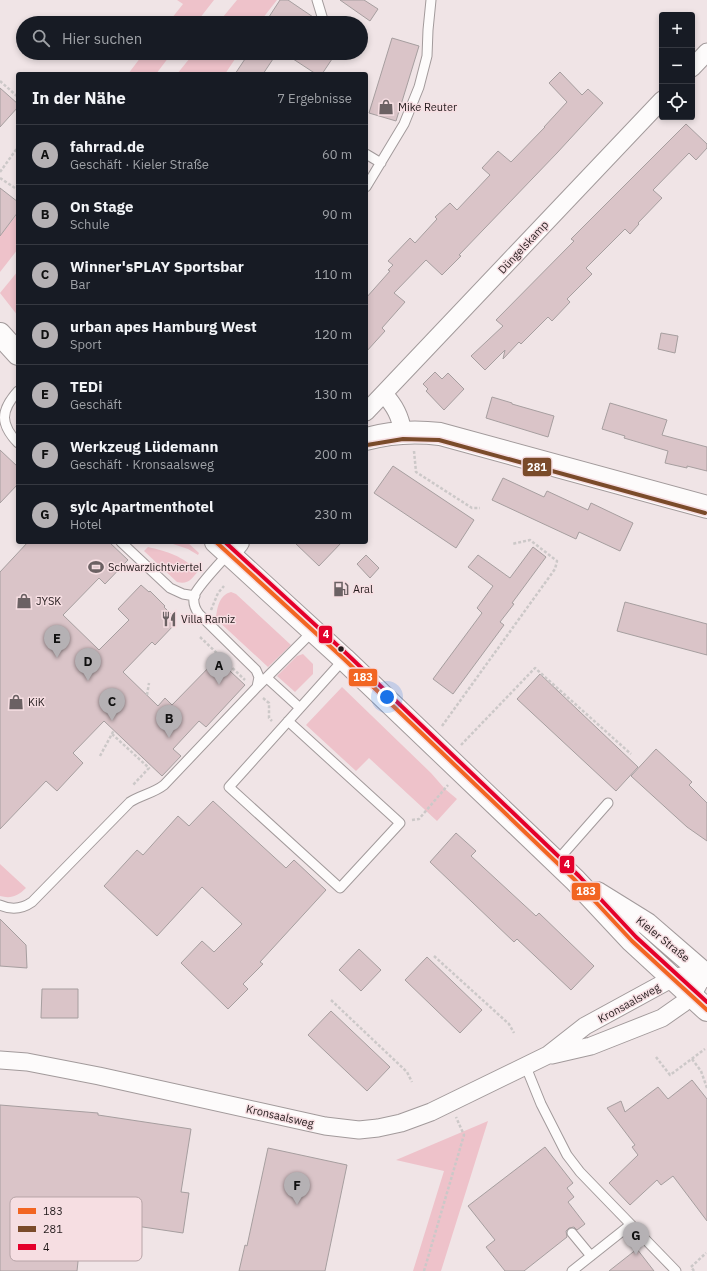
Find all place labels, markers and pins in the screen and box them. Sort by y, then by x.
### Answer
shop icon: Mike Reuter [377,98,395,116]
place label: Mike Reuter [398,100,457,114]
sports icon: Schwarzlichtviertel [87,558,105,576]
place label: Schwarzlichtviertel [108,560,202,574]
fuel station icon: Aral [332,580,350,598]
place label: Aral [353,582,373,596]
shop icon: JYSK [15,592,33,610]
place label: JYSK [36,594,61,608]
restaurant icon: Villa Ramiz [160,610,178,628]
place label: Villa Ramiz [181,612,235,626]
pin: E [44,625,70,658]
unlabelled marker [336,644,346,654]
pin: D [75,648,101,681]
pin: A [206,652,232,685]
pin: C [99,688,125,721]
shop icon: KiK [7,693,25,711]
place label: KiK [28,695,45,709]
pin: B [156,705,182,738]
pin: F [284,1172,310,1205]
pin: G [623,1222,649,1255]

